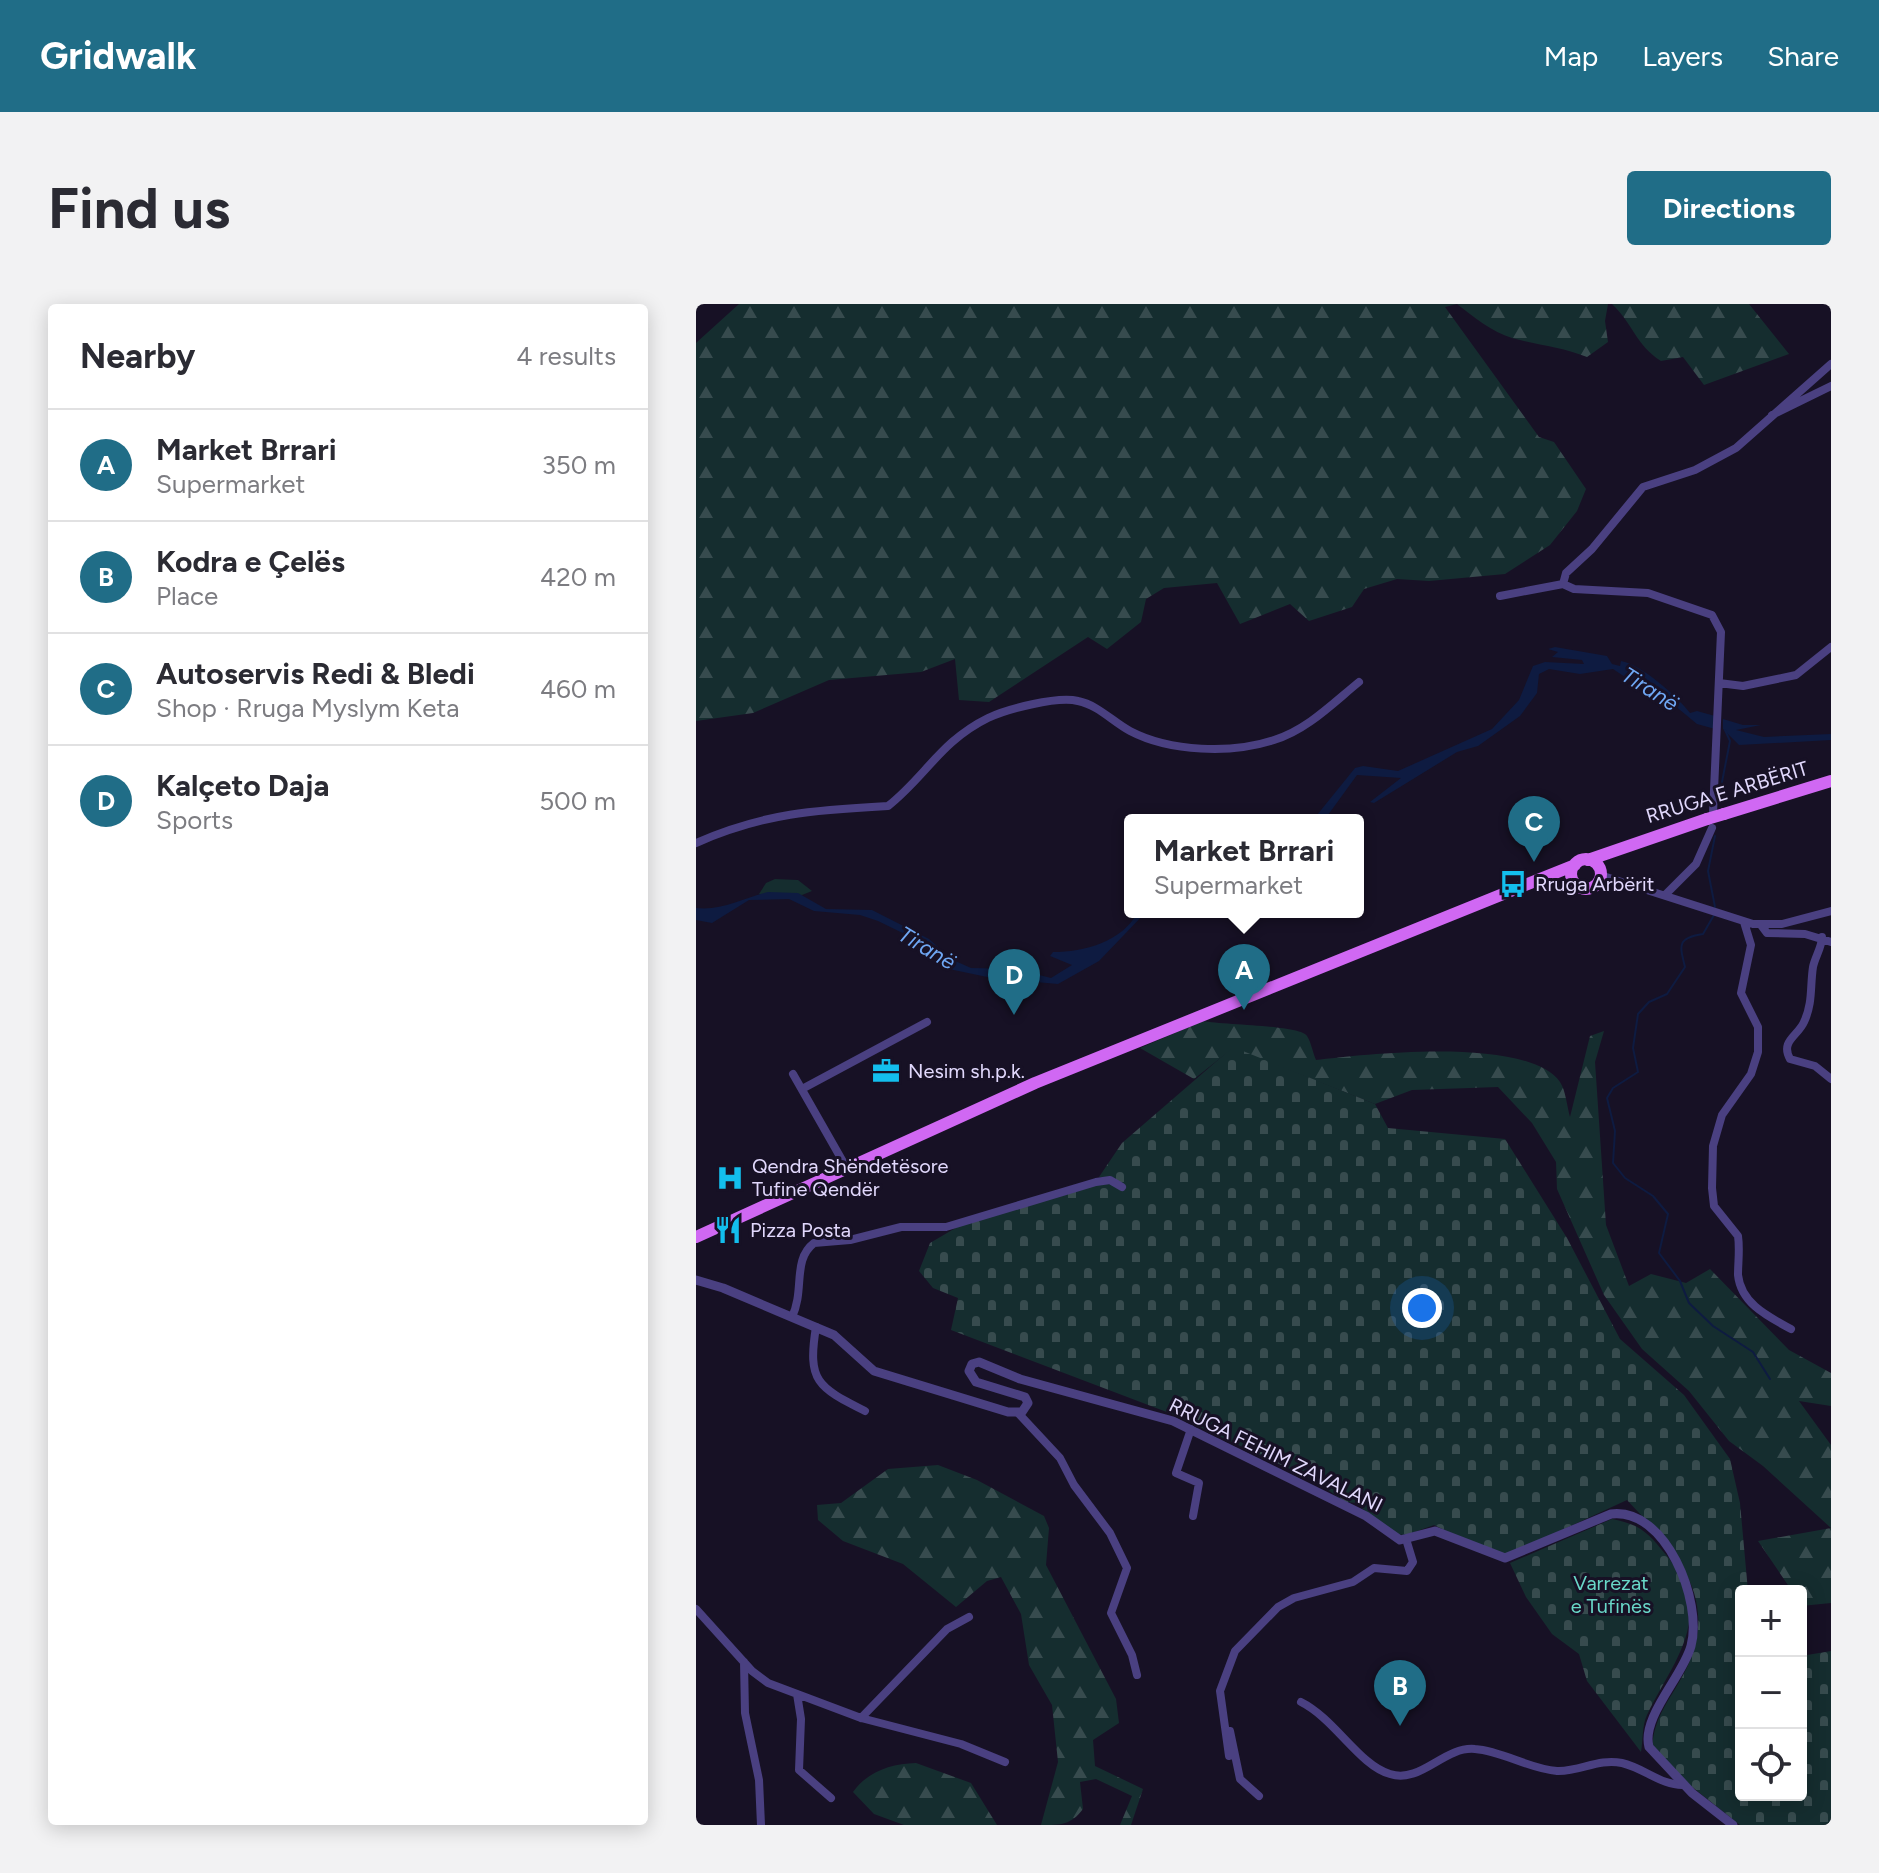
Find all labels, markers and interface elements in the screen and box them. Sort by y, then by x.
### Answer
text: Gridwalk [40,33,196,79]
text: Map [1544,39,1598,73]
text: Layers [1642,39,1723,73]
text: Share [1767,39,1839,73]
button: Directions [1627,171,1831,245]
text: Find us [48,175,230,242]
text: Nearby [80,336,195,377]
text: 4 results [516,340,616,372]
text: Market Brrari [156,431,337,468]
text: A [97,449,115,481]
text: 350 m [542,449,616,481]
text: Supermarket [156,468,305,500]
text: Kodra e Çelës [156,543,345,580]
text: B [98,561,114,593]
text: 420 m [540,561,616,593]
text: Place [156,580,218,612]
text: Autoservis Redi & Bledi [156,655,475,692]
water label: Tiranë [1617,661,1683,717]
text: C [97,673,115,705]
text: 460 m [540,673,616,705]
text: Shop · Rruga Myslym Keta [156,692,459,724]
street label: RRUGA E ARBËRIT [1643,756,1811,828]
text: Kalçeto Daja [156,767,330,804]
text: D [97,785,115,817]
text: 500 m [539,785,616,817]
pin: C [1508,796,1560,862]
text: Sports [156,804,233,836]
popup [1124,814,1364,918]
text: Market Brrari [1154,832,1334,869]
text: Supermarket [1154,869,1303,901]
bus stop icon: Rruga Arbërit [1498,869,1528,899]
place label: Rruga Arbërit [1535,872,1654,896]
water label: Tiranë [893,920,961,976]
pin: A [1218,944,1270,1010]
pin: D [988,949,1040,1015]
office icon: Nesim sh.p.k. [871,1056,901,1086]
place label: Nesim sh.p.k. [908,1059,1025,1083]
place label: Qendra Shëndetësore Tufine Qendër [752,1154,949,1201]
hospital icon: Qendra Shëndetësore Tufine Qendër [715,1163,745,1193]
restaurant icon: Pizza Posta [713,1215,743,1245]
place label: Pizza Posta [750,1218,851,1242]
your location [1402,1288,1442,1328]
street label: RRUGA FEHIM ZAVALANI [1165,1393,1387,1517]
park label: Varrezat e Tufinës [1571,1571,1651,1618]
map controls [1735,1585,1807,1801]
button: + [1735,1585,1807,1657]
button: − [1735,1657,1807,1729]
pin: B [1374,1660,1426,1726]
button: locate [1735,1729,1807,1801]

